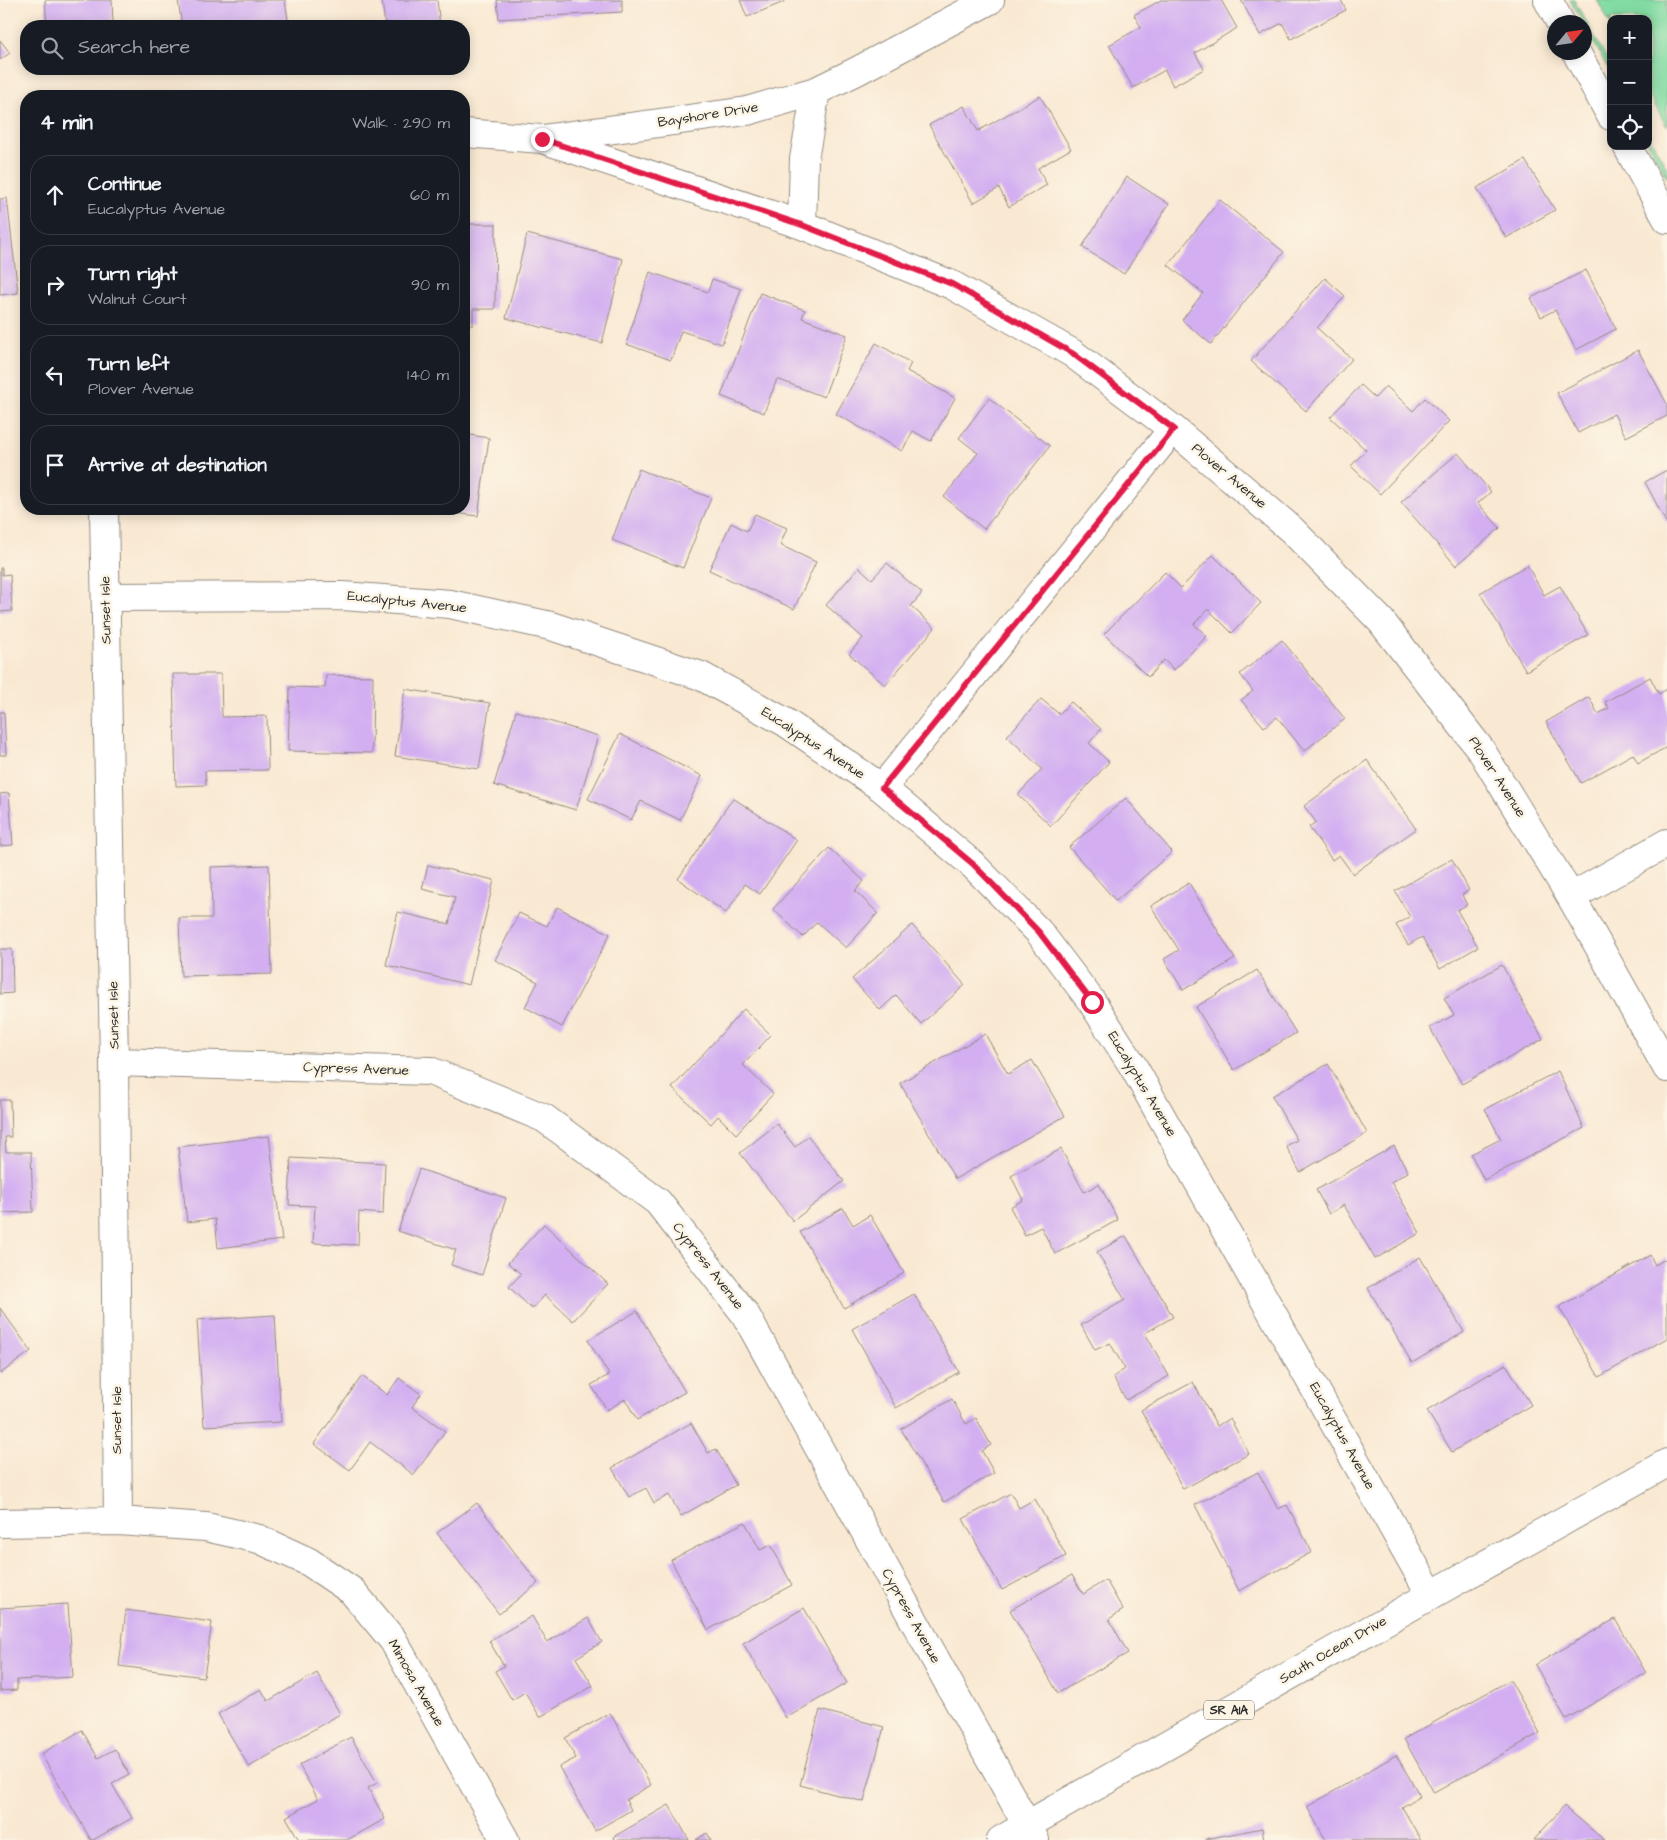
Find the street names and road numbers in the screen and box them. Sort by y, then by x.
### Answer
street label: Bayshore Drive [656,97,760,133]
street label: Plover Avenue [1187,439,1271,514]
street label: Sunset Isle [95,575,117,644]
street label: Eucalyptus Avenue [346,586,468,618]
street label: Eucalyptus Avenue [757,702,869,784]
street label: Plover Avenue [1463,733,1531,822]
street label: Sunset Isle [103,980,125,1049]
street label: Eucalyptus Avenue [1103,1027,1182,1141]
street label: Cypress Avenue [303,1057,410,1081]
street label: Cypress Avenue [668,1218,749,1314]
street label: Eucalyptus Avenue [1304,1379,1380,1494]
street label: Sunset Isle [107,1386,127,1454]
street label: Cypress Avenue [877,1565,946,1667]
street label: South Ocean Drive [1275,1611,1391,1689]
street label: Mimosa Avenue [383,1636,449,1731]
road number: SR A1A [1204,1700,1254,1720]

